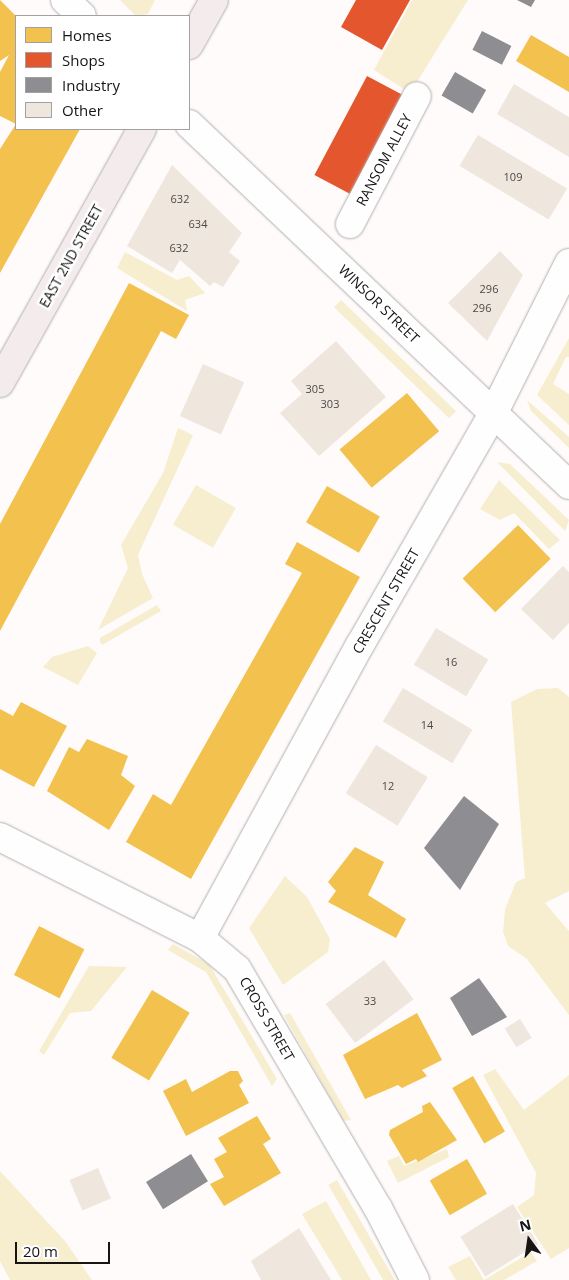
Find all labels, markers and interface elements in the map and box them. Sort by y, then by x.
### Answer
legend [15,15,190,130]
text: Homes [62,25,112,45]
text: Shops [62,50,105,70]
text: Industry [62,75,120,95]
text: Other [62,100,103,120]
street label: RANSOM ALLEY [353,111,415,209]
house number: 109 [504,170,522,184]
house number: 632 [171,192,189,206]
street label: EAST 2ND STREET [36,202,106,310]
house number: 634 [189,217,207,231]
house number: 632 [170,241,188,255]
street label: WINSOR STREET [335,261,423,347]
house number: 296 [480,282,498,296]
house number: 296 [473,301,491,315]
house number: 305 [306,382,324,396]
house number: 303 [321,397,339,411]
street label: CRESCENT STREET [349,545,423,657]
house number: 16 [445,655,457,669]
house number: 14 [421,718,433,732]
house number: 12 [382,779,394,793]
street label: CROSS STREET [236,974,298,1064]
house number: 33 [364,994,376,1008]
text: N [517,1214,533,1236]
north arrow [504,1215,554,1265]
scale bar [18,1232,112,1264]
text: 20 m [23,1241,58,1261]

